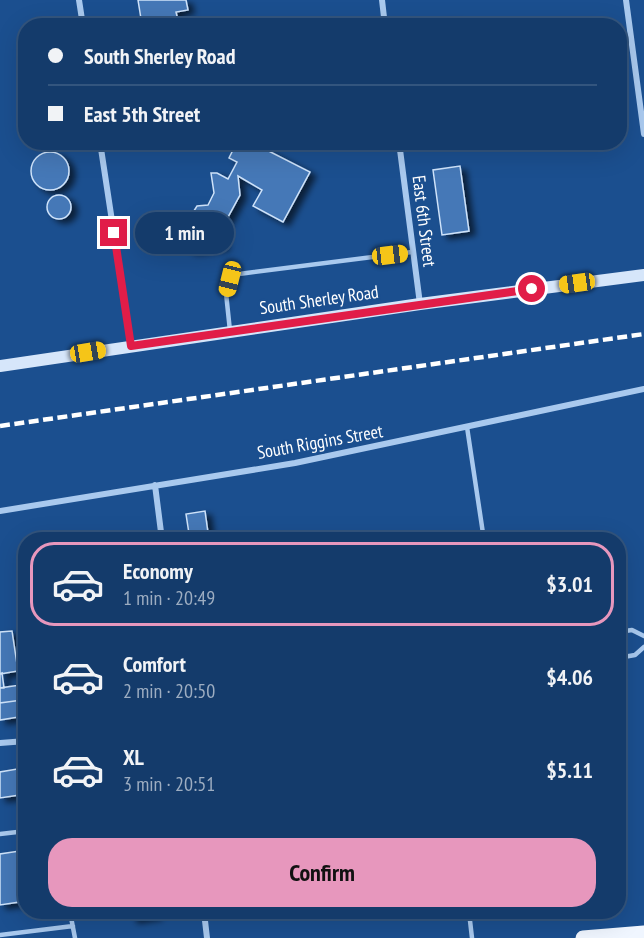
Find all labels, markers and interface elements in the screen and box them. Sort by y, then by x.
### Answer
text: South Sherley Road [84,42,236,70]
text: East 5th Street [84,100,200,128]
street label: East 6th Street [407,174,442,268]
callout: 1 min [135,212,234,254]
route end [100,219,127,246]
text: 1 min [164,220,205,246]
car [371,244,409,266]
car [217,259,243,299]
car [558,272,596,294]
route start [518,275,545,302]
street label: South Sherley Road [258,280,380,319]
car [69,340,107,364]
street label: South Riggins Street [255,419,385,464]
icon: car [51,557,105,611]
text: Economy [123,557,193,585]
text: $3.01 [546,570,593,598]
text: 1 min · 20:49 [123,585,215,611]
icon: car [51,650,105,704]
text: Comfort [123,650,186,678]
text: $4.06 [546,663,593,691]
text: 2 min · 20:50 [123,678,215,704]
icon: car [51,743,105,797]
text: XL [123,743,144,771]
text: $5.11 [546,756,593,784]
text: 3 min · 20:51 [123,771,215,797]
button: Confirm [48,838,596,907]

